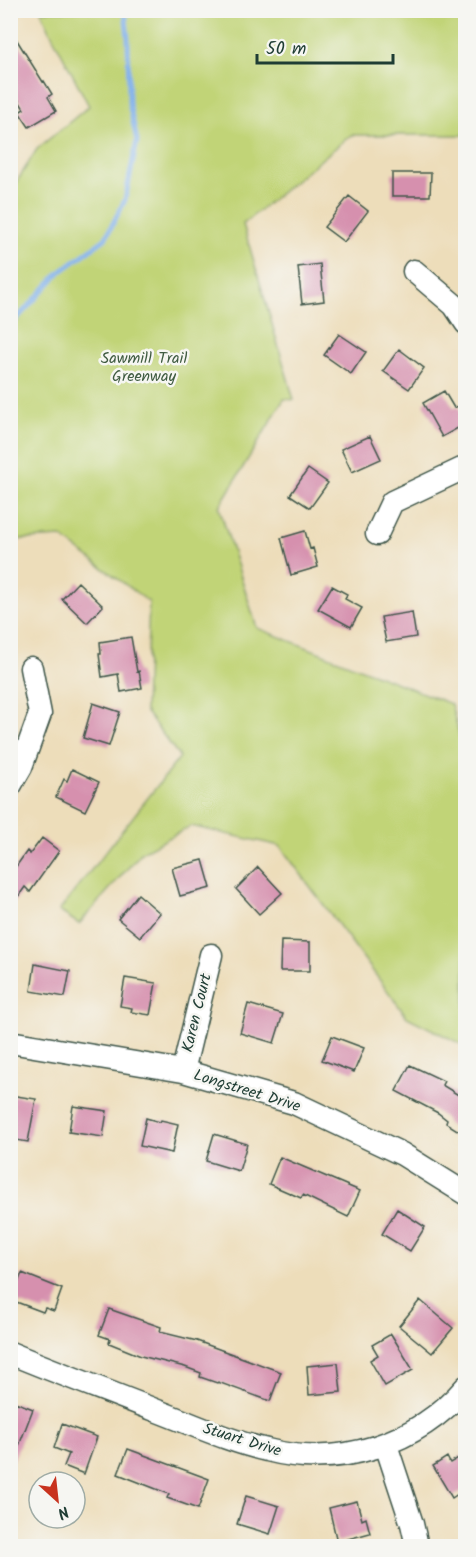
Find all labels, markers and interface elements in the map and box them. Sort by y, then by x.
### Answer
scale bar [257,27,394,65]
text: 50 m [266,35,306,64]
park label: Sawmill Trail Greenway [101,346,187,389]
street label: Karen Court [175,970,219,1055]
street label: Longstreet Drive [190,1063,304,1119]
street label: Stuart Drive [200,1416,284,1464]
north arrow [27,1470,87,1530]
text: N [53,1499,73,1525]

